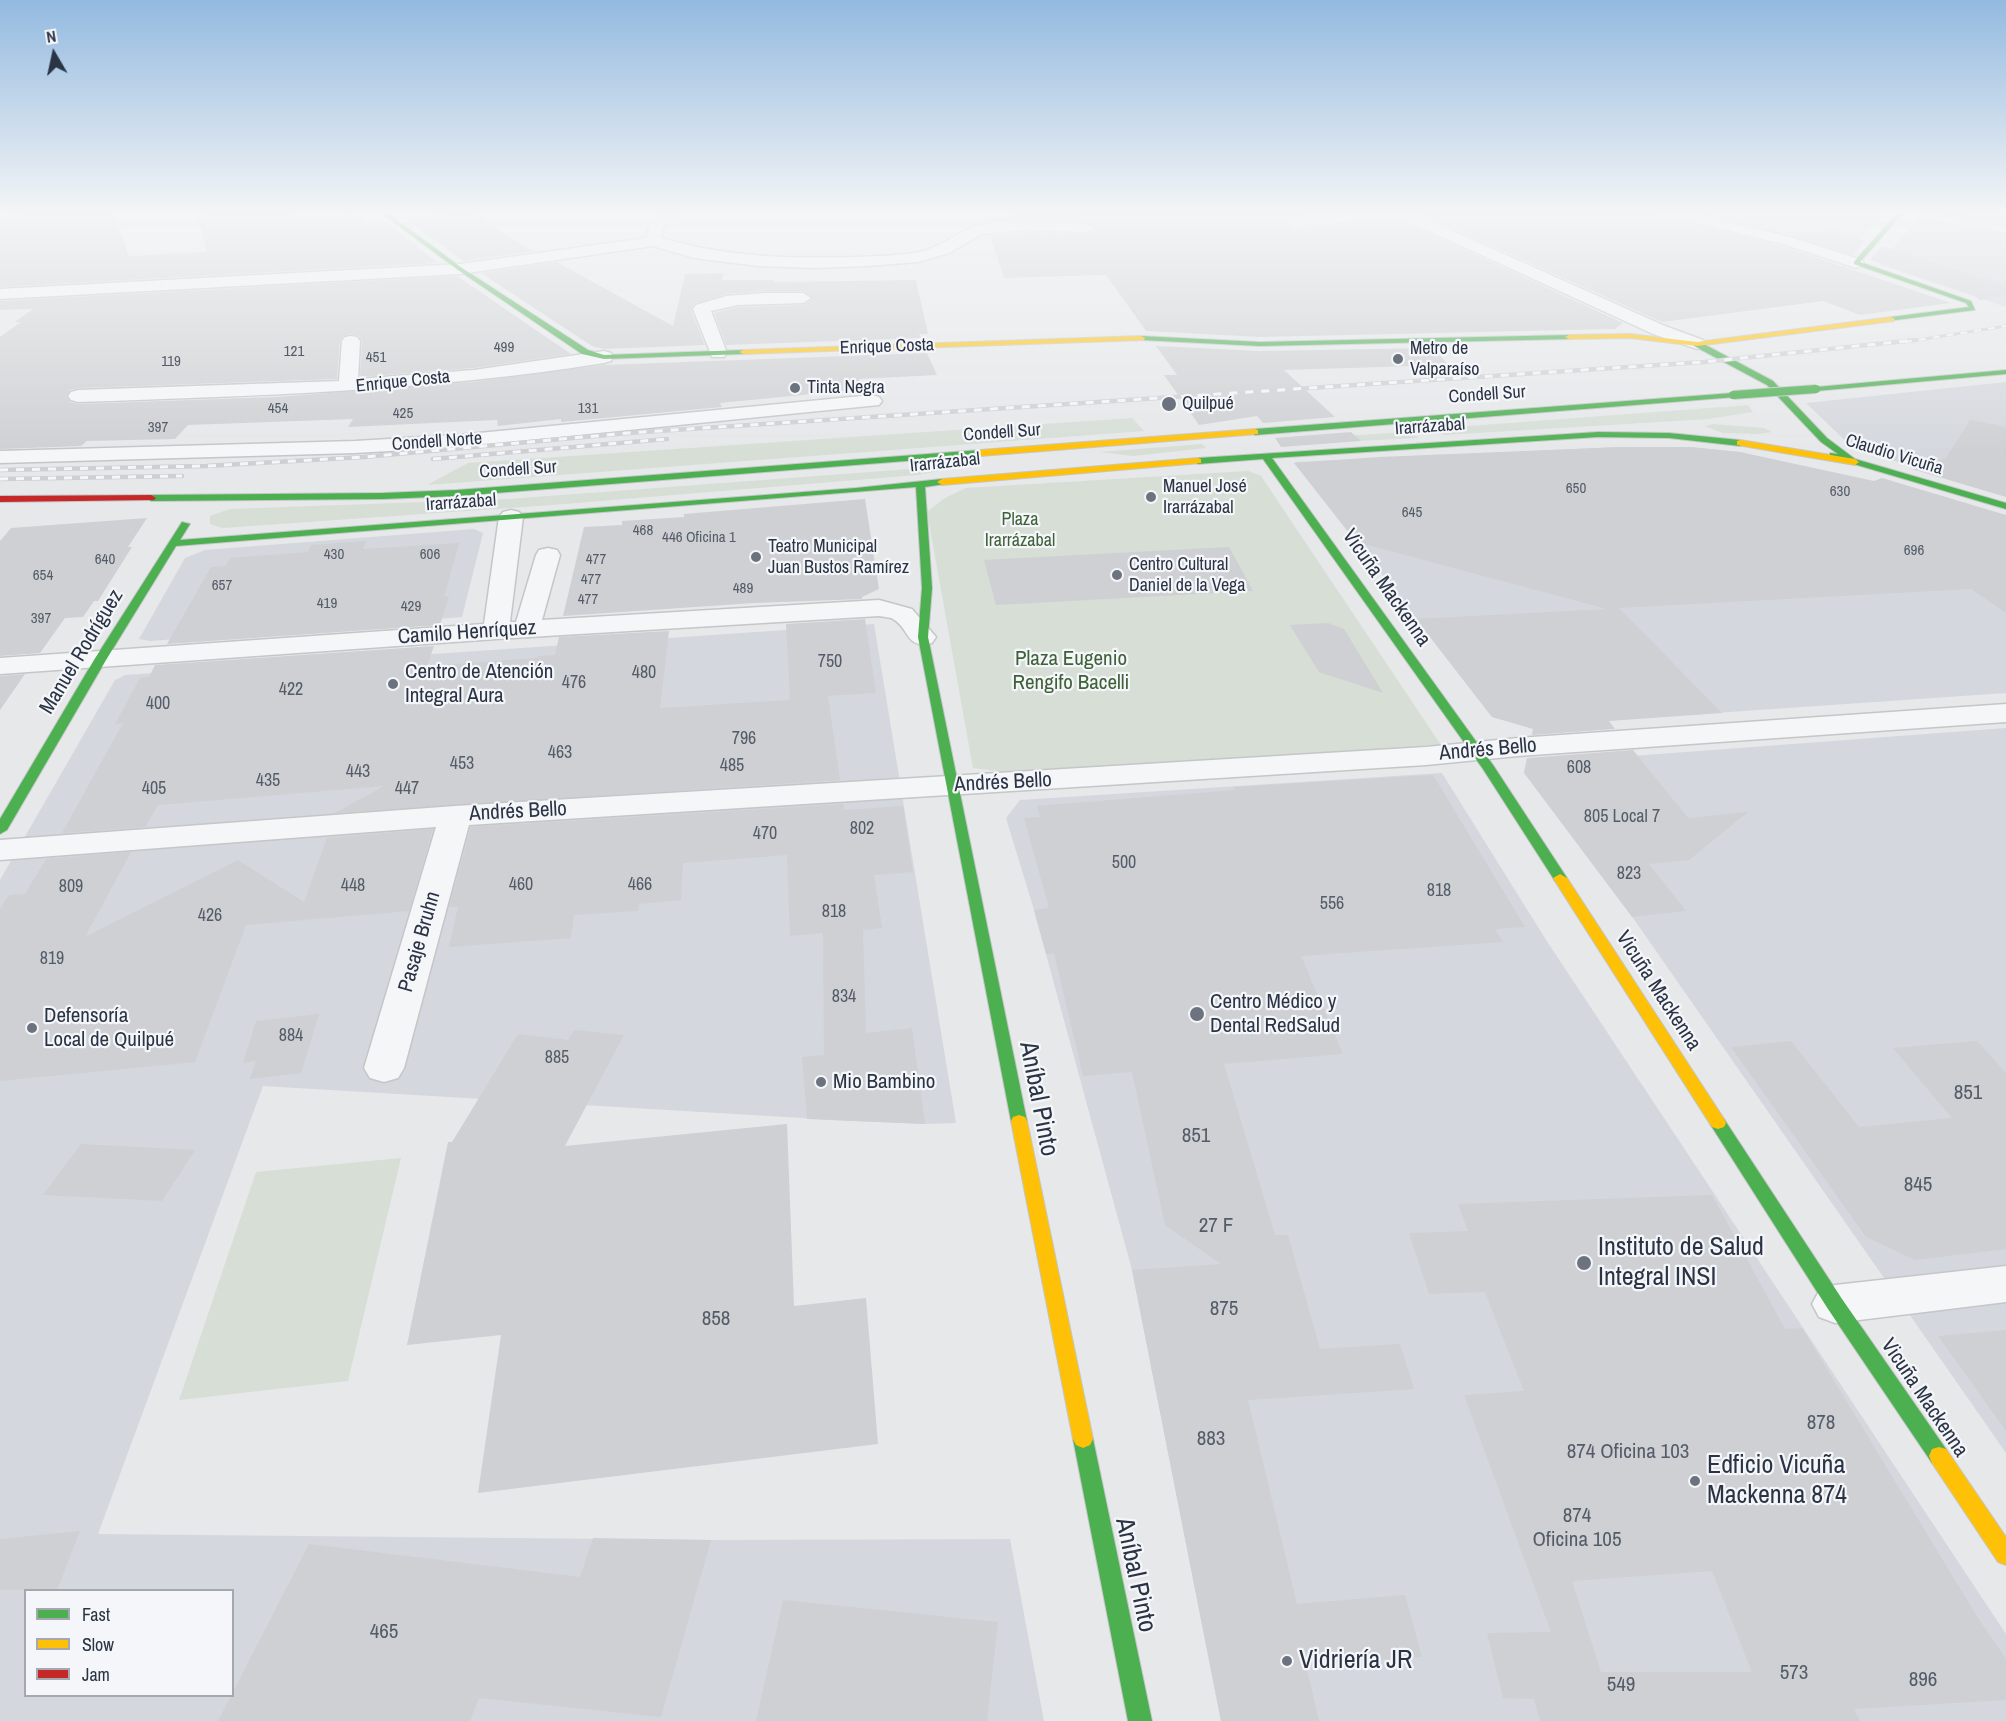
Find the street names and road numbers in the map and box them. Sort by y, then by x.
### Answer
street label: Enrique Costa [839,335,935,359]
street label: Enrique Costa [355,366,451,398]
street label: Condell Sur [1448,382,1526,408]
street label: Irarrázabal [1394,414,1466,440]
street label: Condell Sur [963,420,1041,446]
street label: Condell Norte [391,428,483,456]
street label: Claudio Vicuña [1843,430,1945,480]
street label: Irarrázabal [909,449,981,477]
street label: Condell Sur [479,457,557,483]
street label: Irarrázabal [425,490,497,516]
street label: Vicuña Mackenna [1336,524,1436,652]
street label: Manuel Rodríguez [35,585,129,719]
street label: Camilo Henríquez [397,616,537,650]
street label: Andrés Bello [1438,733,1538,767]
street label: Andrés Bello [954,768,1052,798]
street label: Andrés Bello [469,797,567,827]
street label: Pasaje Bruhn [394,889,446,995]
street label: Vicuña Mackenna [1610,926,1706,1056]
street label: Aníbal Pinto [1012,1039,1064,1159]
street label: Vicuña Mackenna [1875,1334,1973,1462]
street label: Aníbal Pinto [1108,1515,1162,1635]

